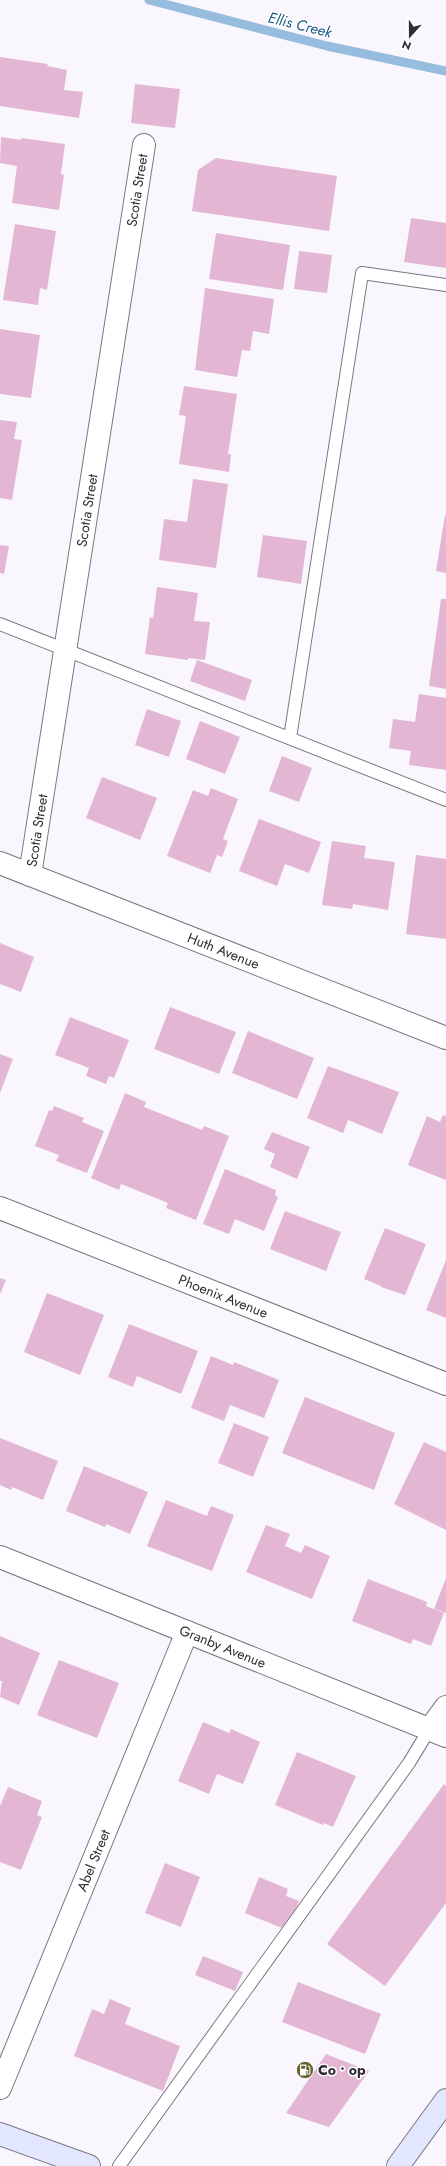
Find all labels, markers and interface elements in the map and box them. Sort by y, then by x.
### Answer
water label: Ellis Creek [266,6,335,44]
north arrow [390,16,430,56]
text: N [399,36,413,54]
street label: Scotia Street [121,152,153,228]
street label: Scotia Street [71,472,103,548]
street label: Scotia Street [21,792,53,868]
street label: Huth Avenue [184,927,262,974]
street label: Phoenix Avenue [176,1269,271,1323]
street label: Granby Avenue [177,1620,269,1673]
street label: Abel Street [72,1826,115,1894]
fuel station icon: Co • op [295,2060,315,2080]
place label: Co • op [318,2060,366,2080]

